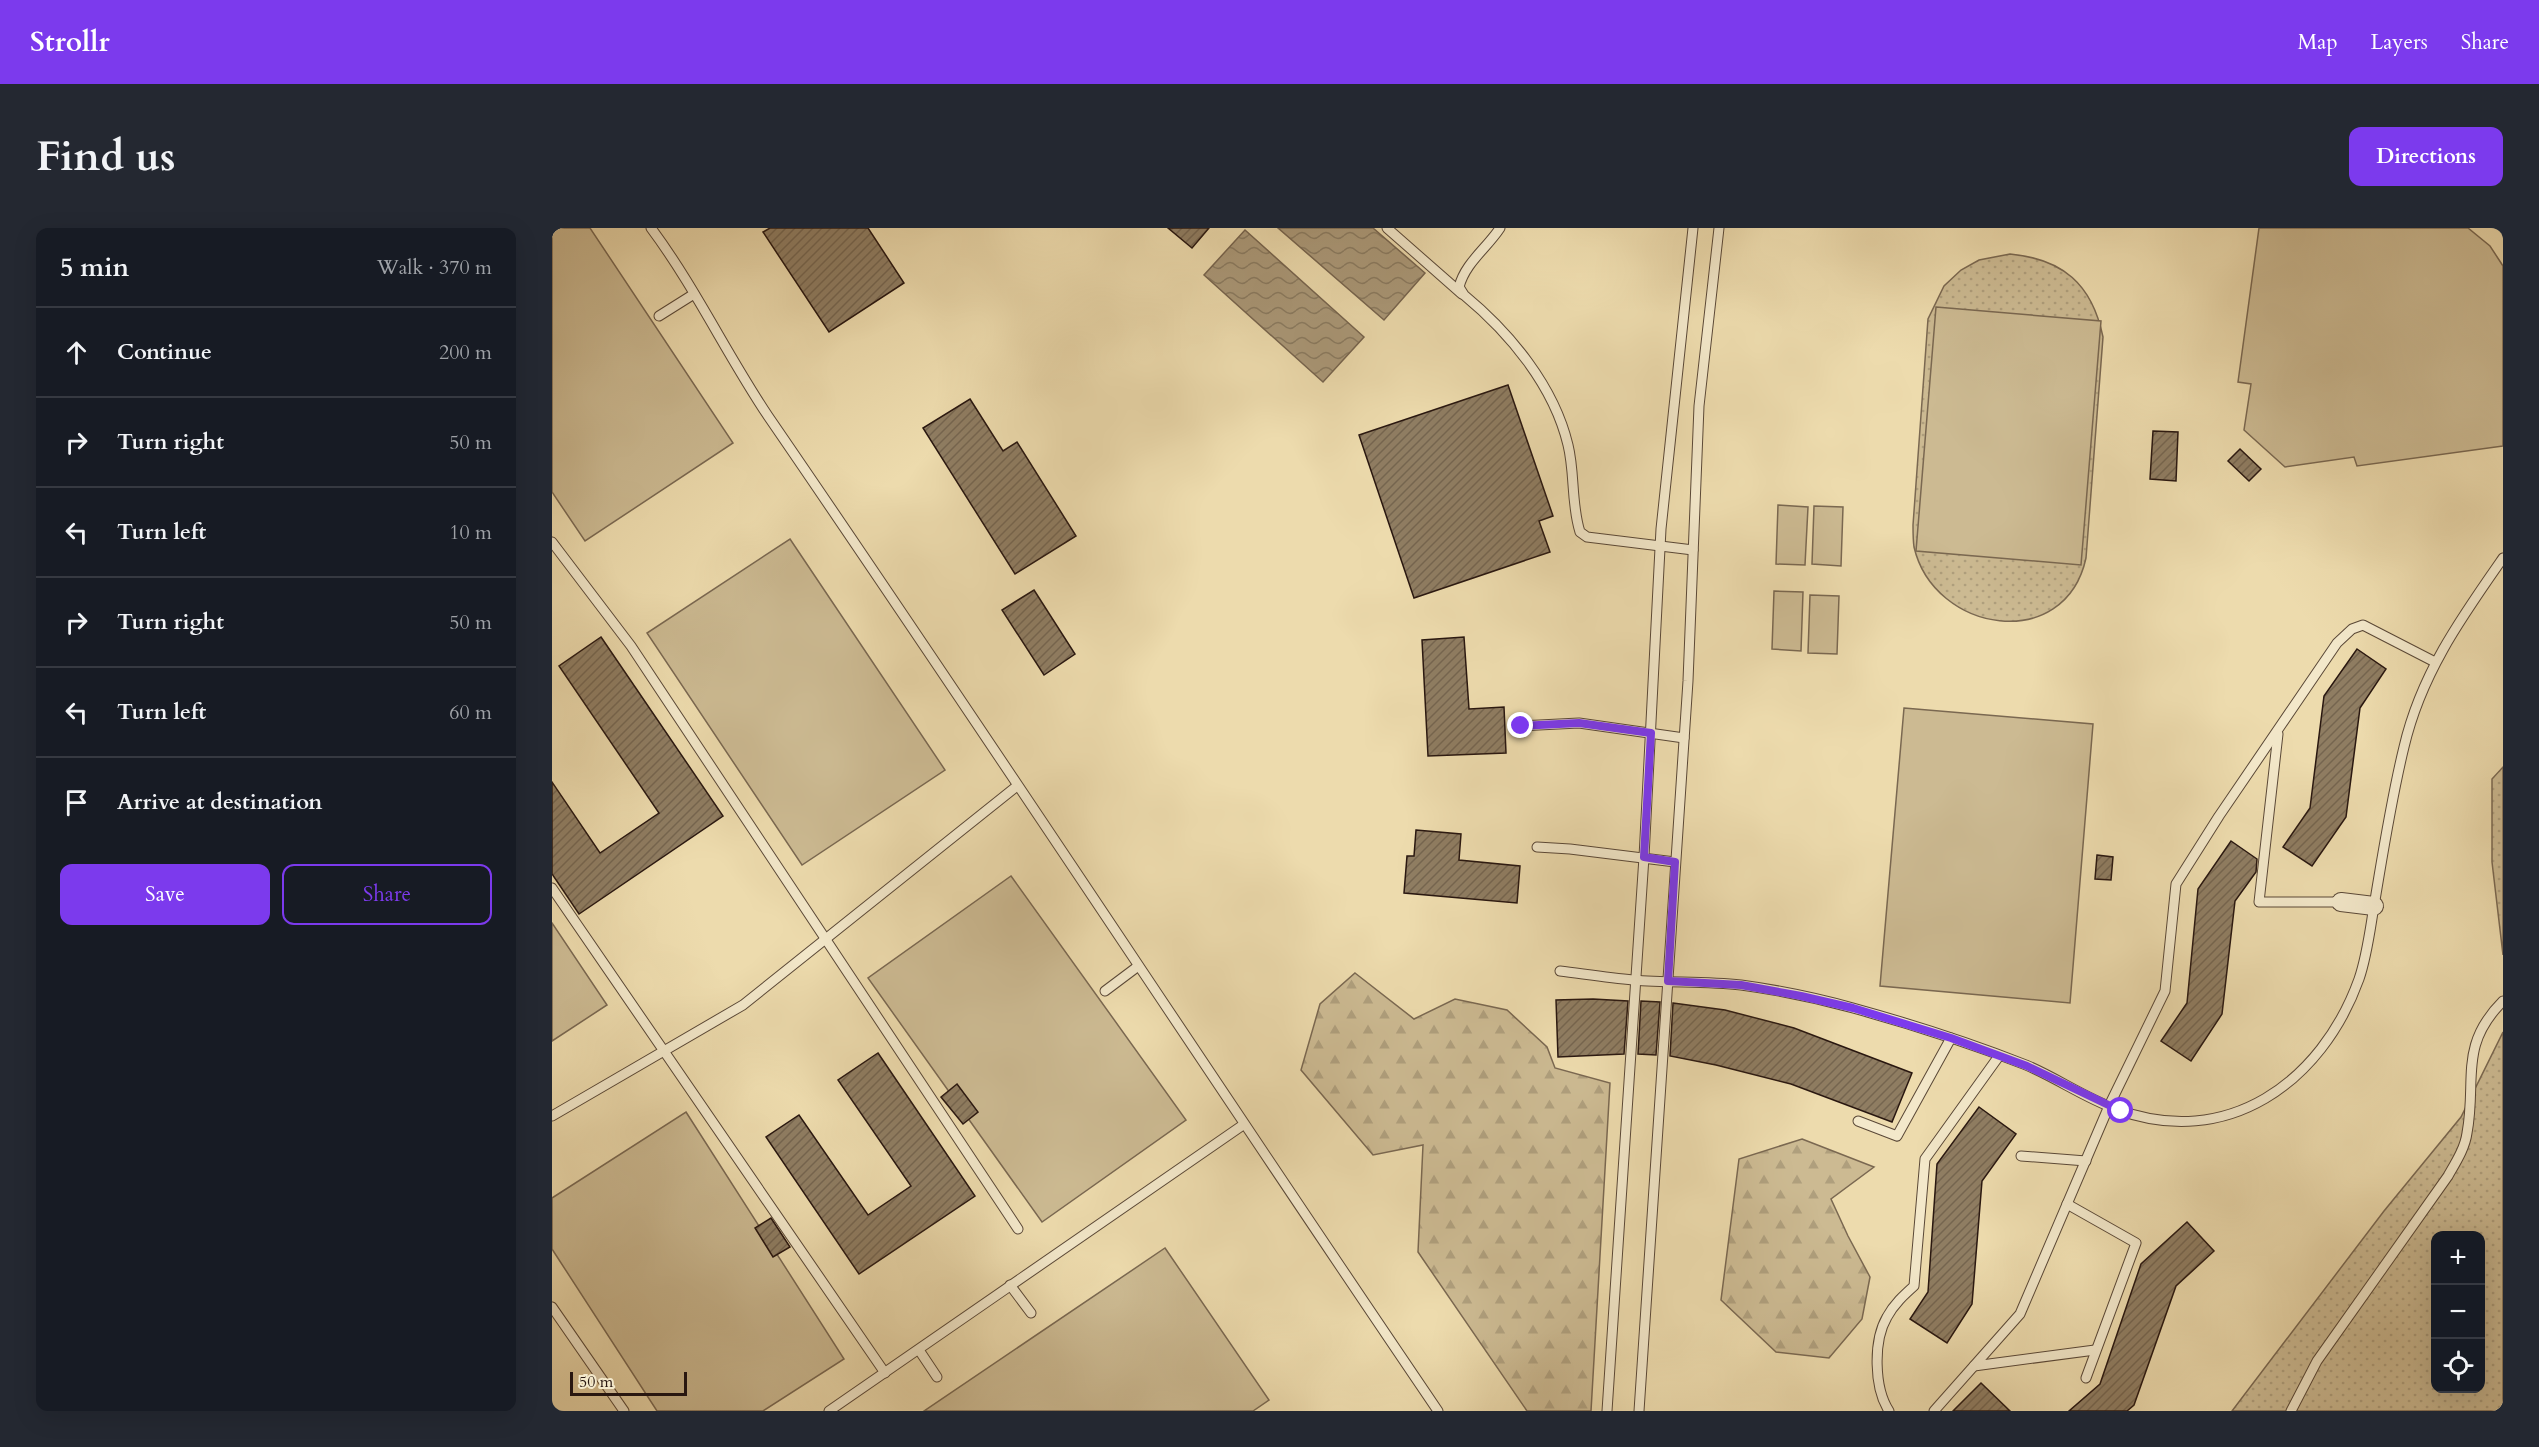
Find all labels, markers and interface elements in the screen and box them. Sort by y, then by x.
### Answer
text: Strollr [30,23,110,61]
text: Map [2298,28,2338,57]
text: Layers [2371,28,2428,57]
text: Share [2461,28,2509,57]
button: Directions [2349,127,2503,186]
text: Find us [36,128,176,185]
text: 5 min [60,250,129,285]
text: Walk · 370 m [377,254,492,281]
icon: ahead [60,336,93,369]
text: Continue [117,337,212,367]
text: 200 m [439,339,492,366]
icon: right [60,426,93,459]
text: Turn right [117,427,224,457]
text: 50 m [449,429,492,456]
icon: left [60,516,93,549]
text: Turn left [117,517,206,547]
text: 10 m [449,519,492,546]
icon: right [60,606,93,639]
text: Turn right [117,607,224,637]
text: 50 m [449,609,492,636]
icon: left [60,696,93,729]
text: Turn left [117,697,206,727]
text: 60 m [449,699,492,726]
route end [1507,712,1533,738]
icon: arrive [60,786,93,819]
text: Arrive at destination [117,787,322,817]
button: Save [60,864,270,925]
button: Share [282,864,492,925]
route start [2107,1097,2133,1123]
map controls [2431,1231,2485,1393]
button: + [2431,1231,2485,1285]
button: − [2431,1285,2485,1339]
button: locate [2431,1339,2485,1393]
scale bar [570,1369,687,1396]
text: 50 m [579,1371,613,1393]

